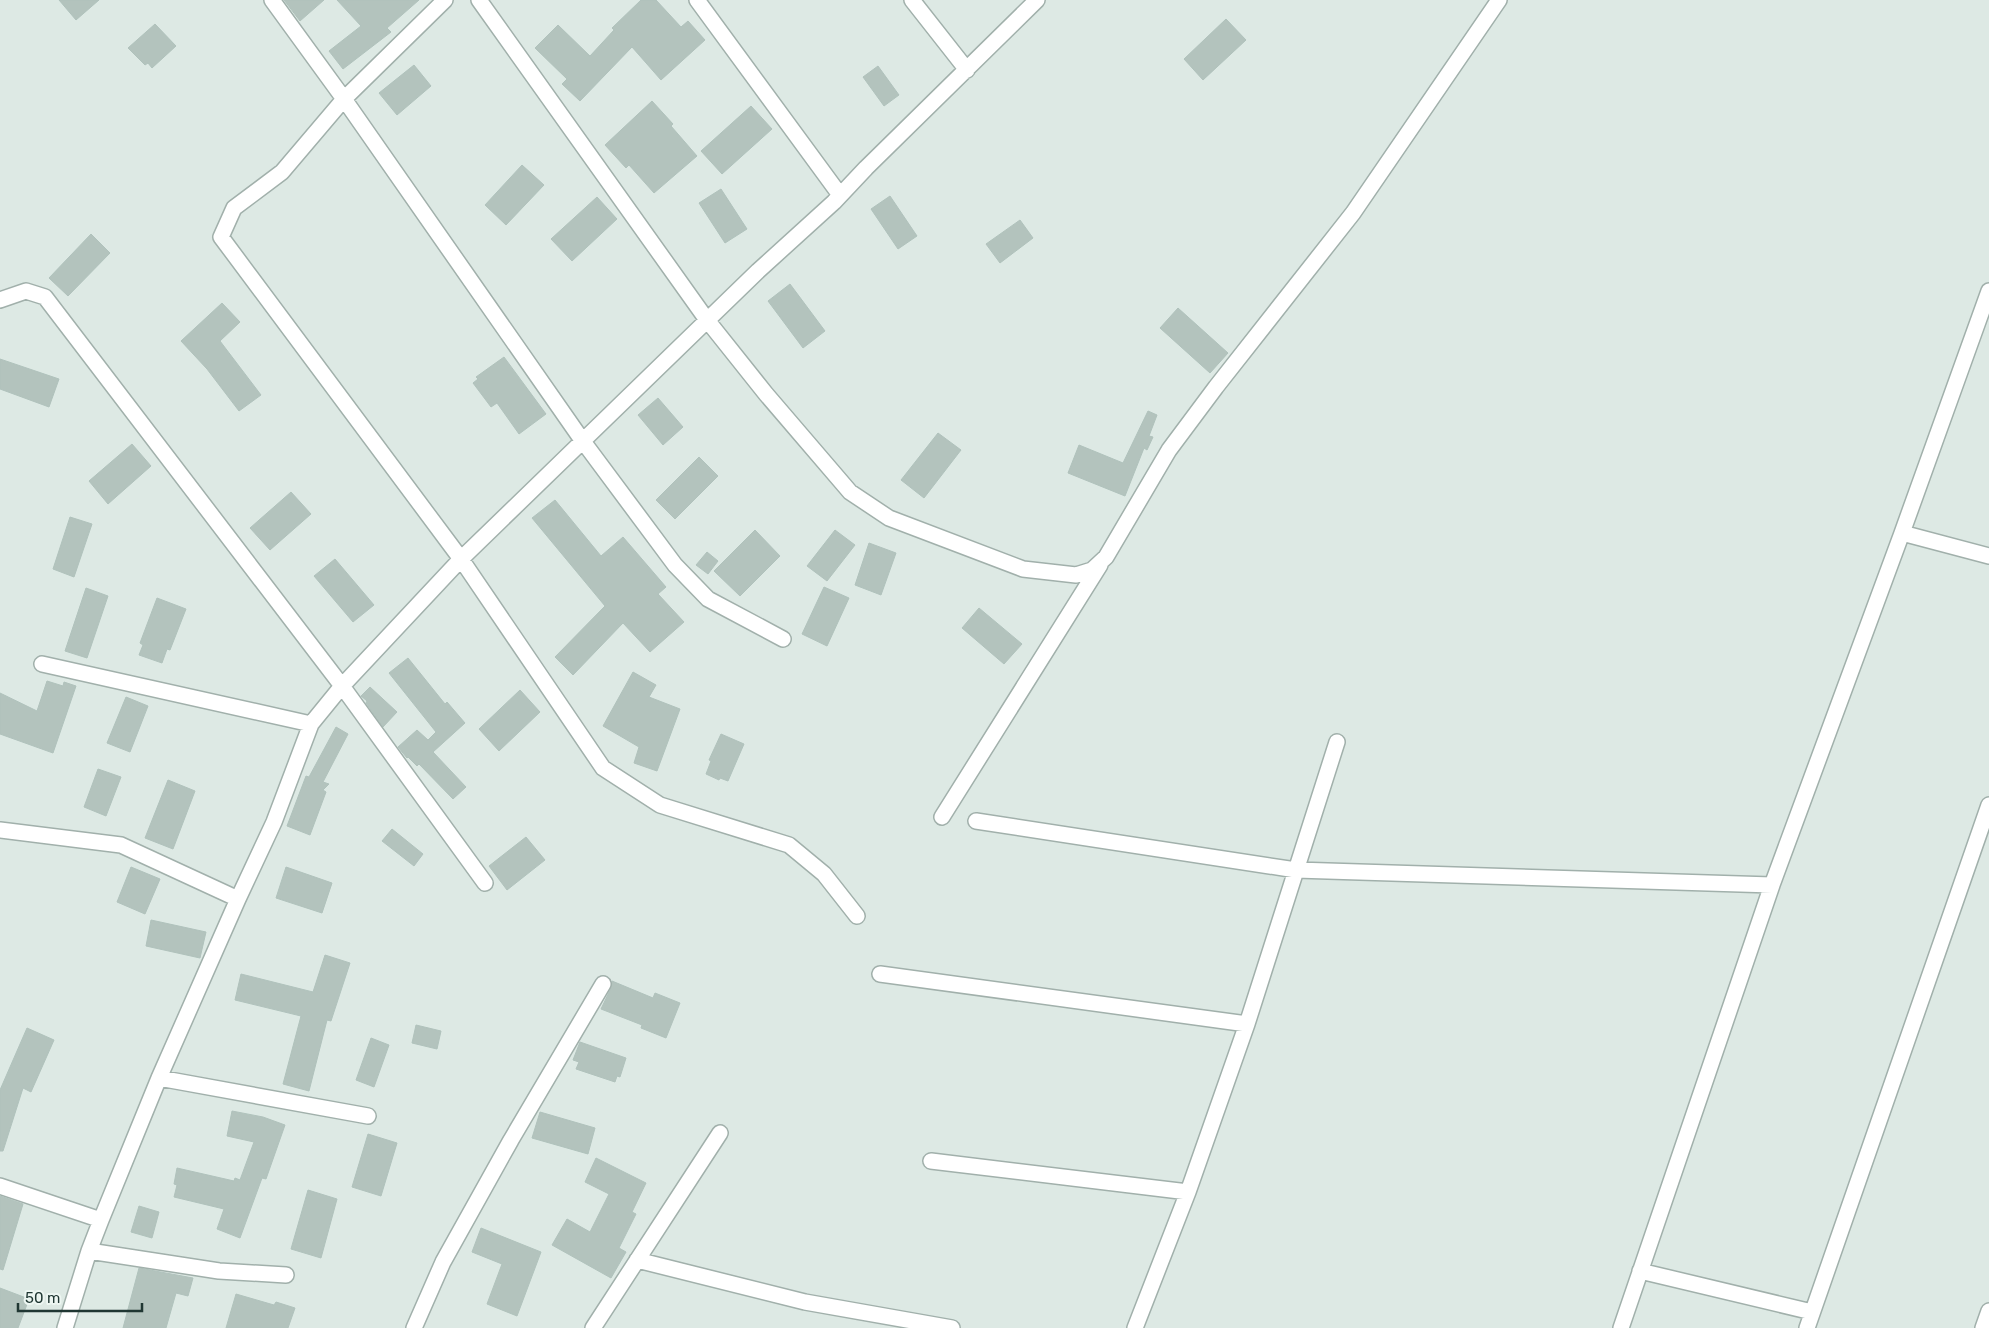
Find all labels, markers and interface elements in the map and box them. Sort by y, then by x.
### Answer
scale bar [18,1280,141,1312]
text: 50 m [25,1289,60,1307]

